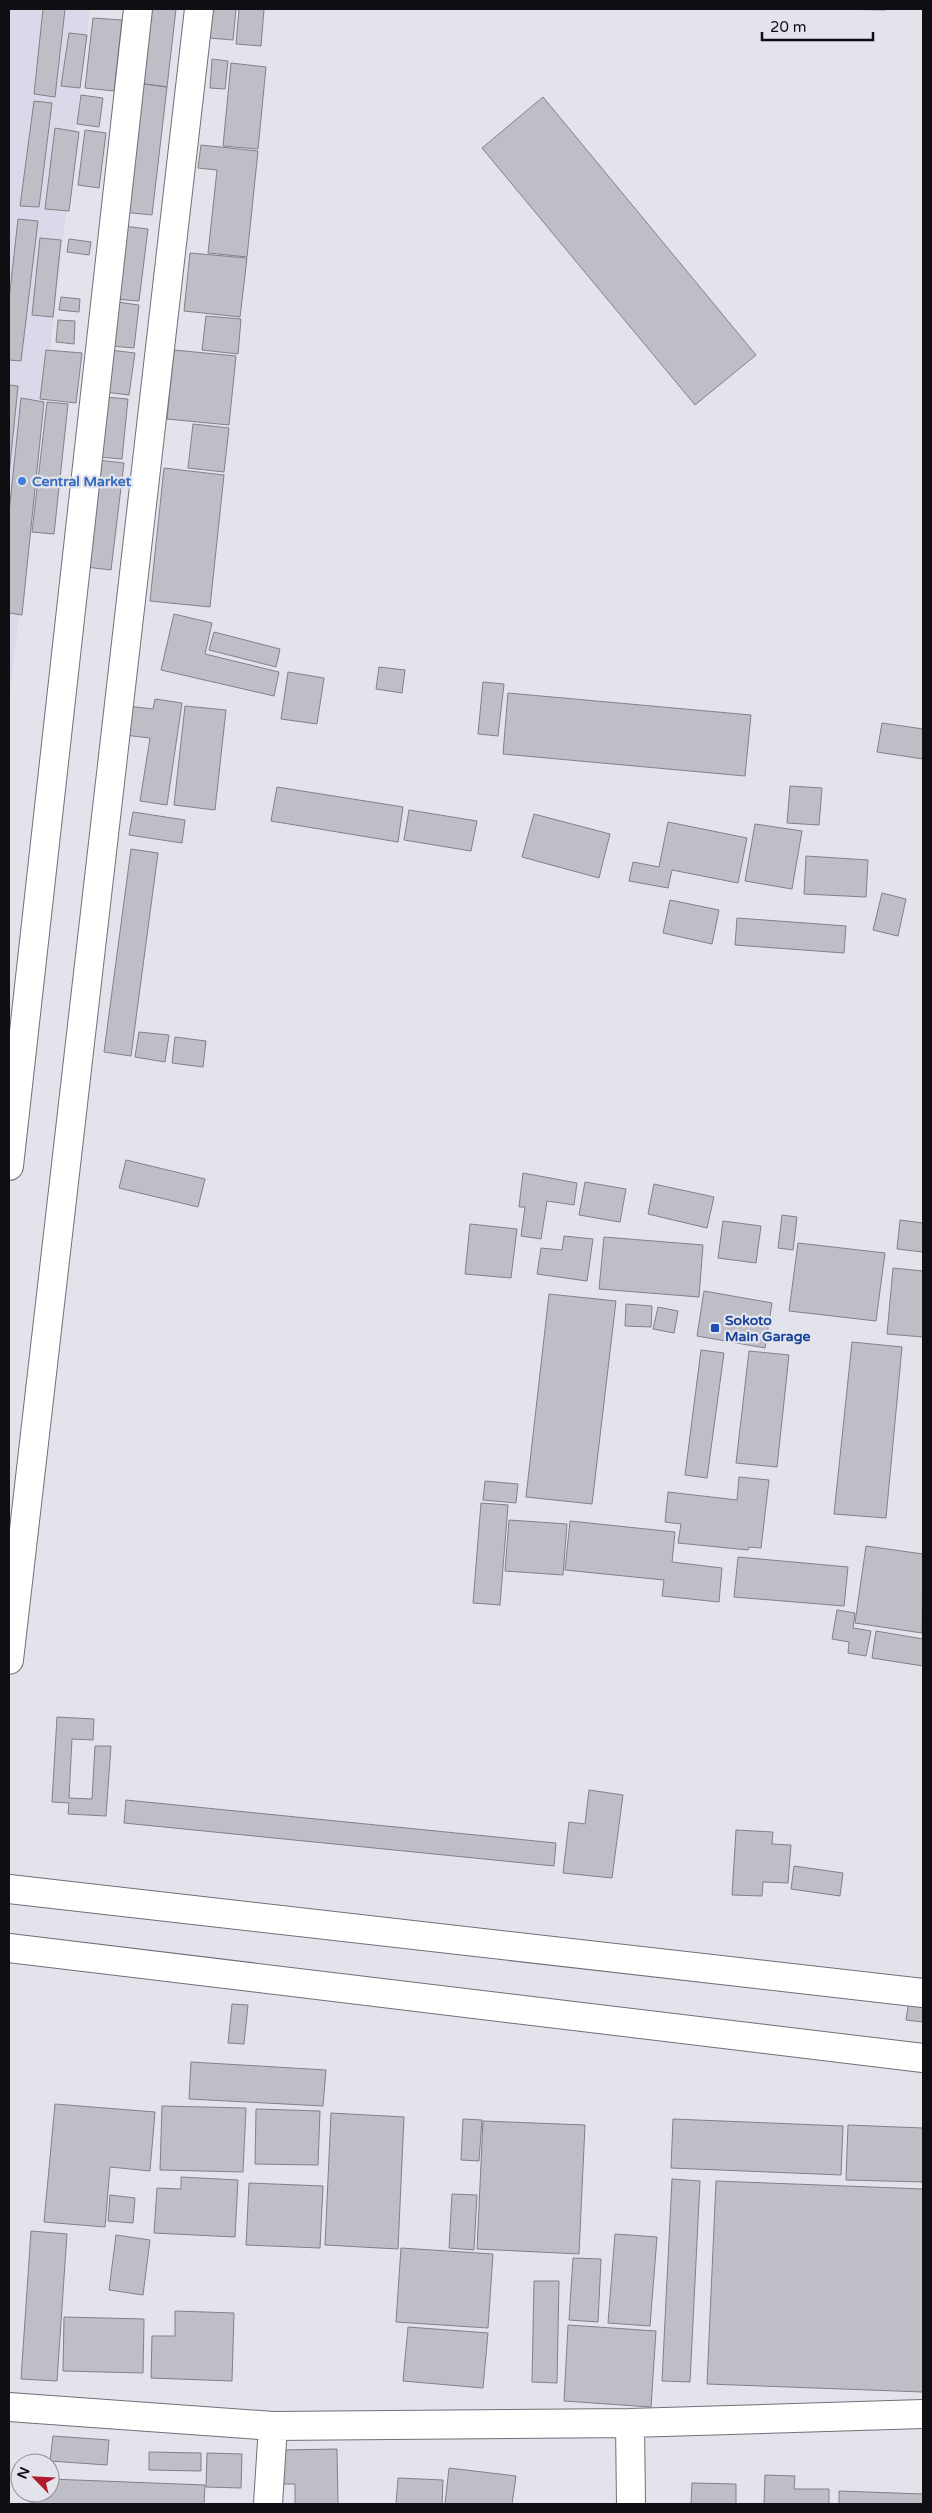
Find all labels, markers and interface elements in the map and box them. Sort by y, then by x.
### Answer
scale bar [762,10,873,42]
text: 20 m [770,18,807,36]
place label: Central Market [32,473,132,490]
marker: Central Market [16,475,28,487]
place label: Sokoto Main Garage [725,1312,811,1345]
marker: Sokoto Main Garage [709,1322,721,1334]
north arrow [10,2453,60,2503]
text: N [14,2464,34,2482]

